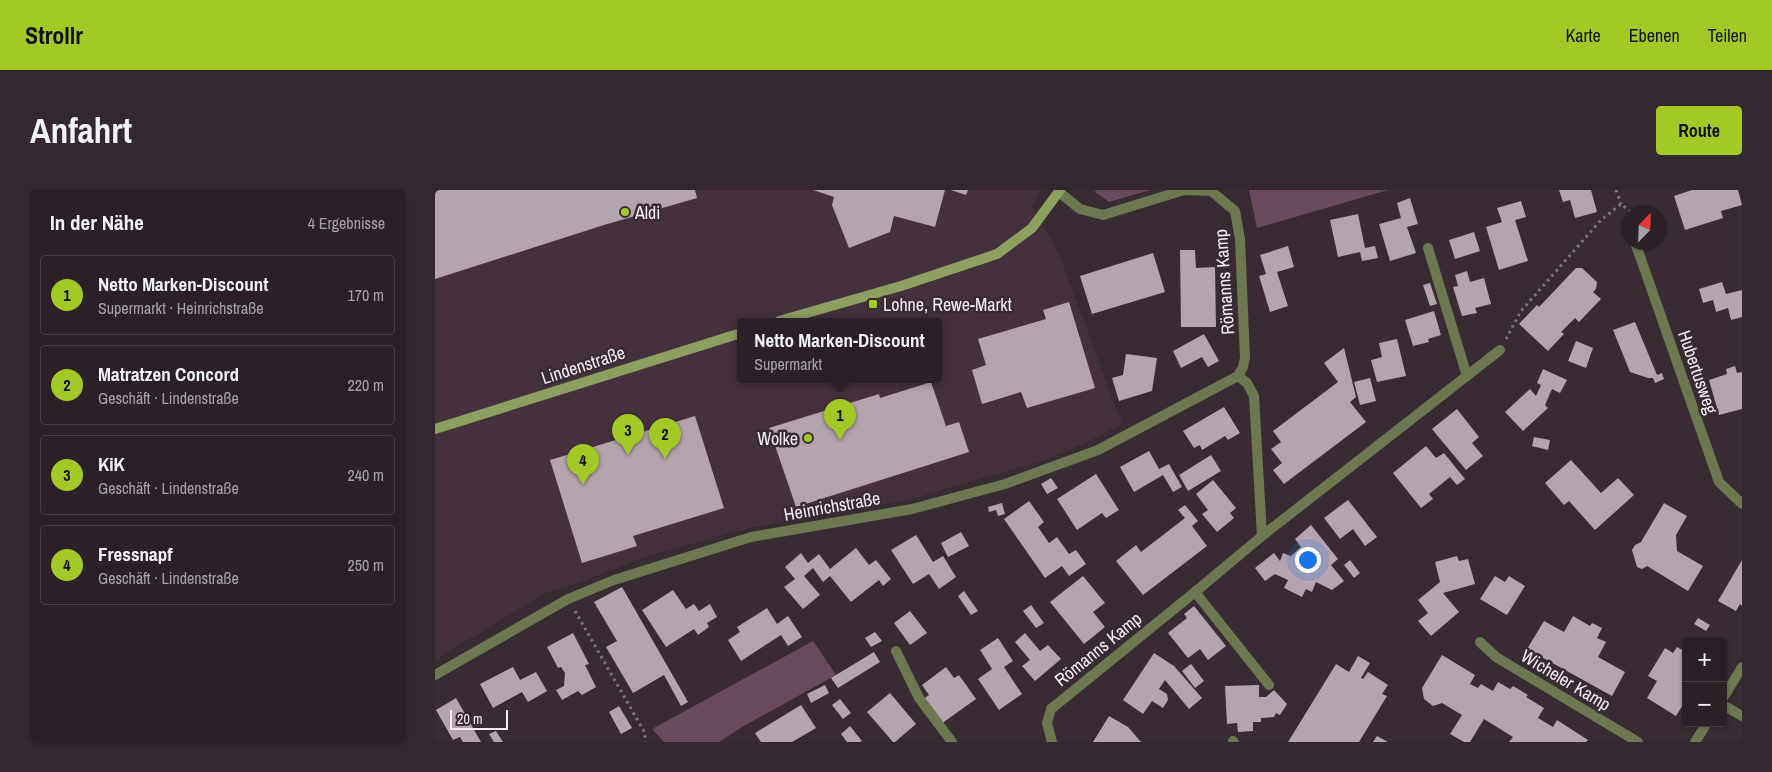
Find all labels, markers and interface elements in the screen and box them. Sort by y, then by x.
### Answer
text: Strollr [25,19,83,51]
text: Karte [1565,23,1601,48]
text: Ebenen [1629,23,1680,48]
text: Teilen [1708,23,1747,48]
button: Route [1656,106,1742,155]
text: Anfahrt [30,107,132,154]
place label: Aldi [634,200,660,225]
north arrow [1622,205,1667,250]
marker: Aldi [619,206,631,218]
text: In der Nähe [50,208,144,237]
text: 4 Ergebnisse [308,212,385,234]
street label: Römanns Kamp [1208,228,1240,336]
text: Netto Marken-Discount [98,271,269,297]
text: 1 [63,284,71,306]
text: 170 m [348,284,384,306]
place label: Lohne, Rewe-Markt [883,292,1012,317]
text: Supermarkt · Heinrichstraße [98,297,264,319]
marker: Lohne, Rewe-Markt [867,298,879,310]
popup [737,318,942,383]
text: Netto Marken-Discount [754,327,925,353]
street label: Hubertusweg [1672,327,1724,418]
street label: Lindenstraße [538,340,628,390]
text: Supermarkt [754,353,822,375]
text: Matratzen Concord [98,361,239,387]
text: 2 [63,374,71,396]
text: 220 m [348,374,384,396]
text: Geschäft · Lindenstraße [98,387,239,409]
pin: 1 [824,399,856,440]
pin: 3 [612,414,644,455]
pin: 2 [649,418,681,459]
place label: Wolke [757,426,798,451]
marker: Wolke [802,432,814,444]
pin: 4 [567,444,599,485]
text: KiK [98,451,125,477]
text: 3 [63,464,71,486]
text: 240 m [348,464,384,486]
text: Geschäft · Lindenstraße [98,477,239,499]
street label: Heinrichstraße [782,485,882,527]
text: Fressnapf [98,541,172,567]
your location [1295,547,1321,573]
text: 4 [63,554,71,576]
text: 250 m [348,554,384,576]
text: Geschäft · Lindenstraße [98,567,239,589]
street label: Römanns Kamp [1049,606,1147,692]
map controls [1682,637,1727,727]
button: + [1682,637,1727,682]
street label: Wicheler Kamp [1516,643,1616,717]
button: − [1682,682,1727,727]
scale bar [450,707,507,730]
text: 20 m [457,710,483,728]

